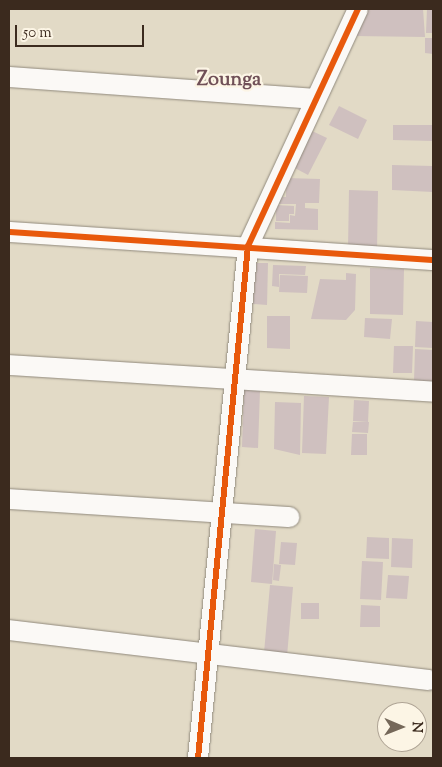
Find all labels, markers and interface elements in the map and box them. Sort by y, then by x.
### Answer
scale bar [18,15,146,47]
text: 50 m [23,23,52,44]
district label: Zounga [197,68,261,92]
north arrow [377,702,427,752]
text: N [406,721,426,733]

